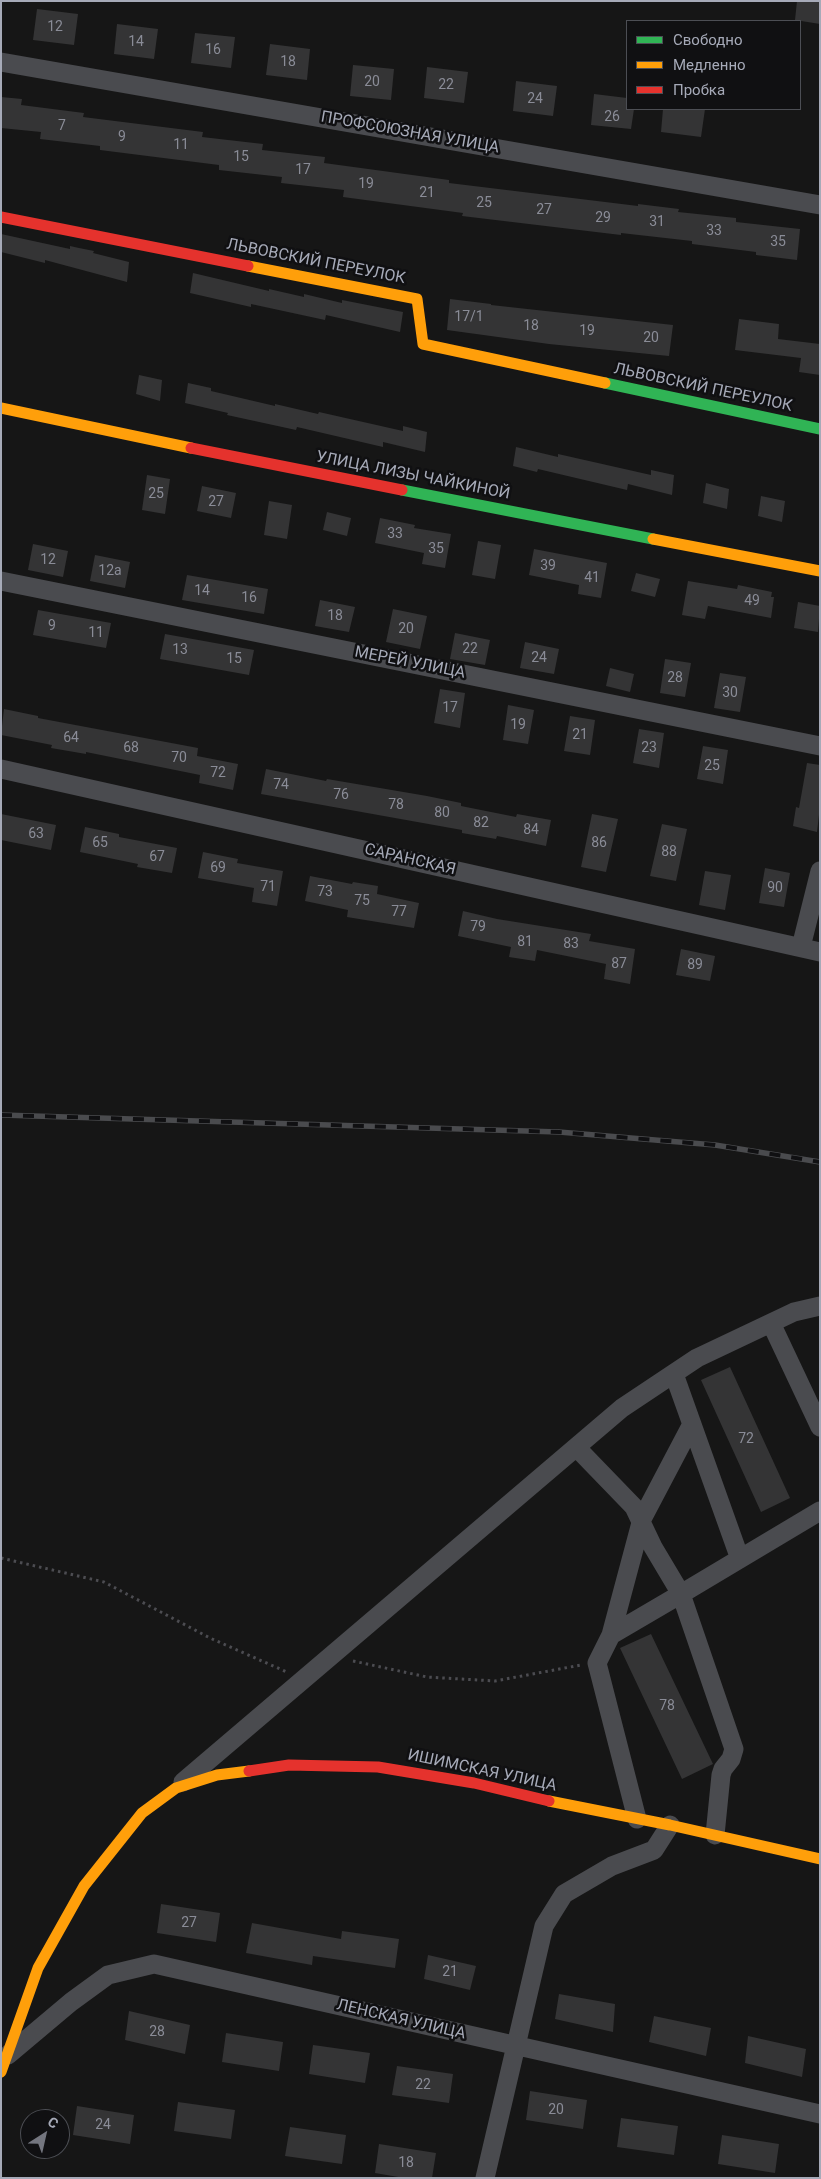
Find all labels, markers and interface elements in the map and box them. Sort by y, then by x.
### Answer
house number: 12 [47,19,63,35]
legend [626,20,801,110]
text: Свободно [673,31,742,49]
house number: 14 [128,34,144,50]
house number: 16 [205,42,221,58]
house number: 18 [280,54,296,70]
text: Медленно [673,56,746,74]
house number: 20 [364,74,380,90]
house number: 22 [438,77,454,93]
text: Пробка [673,81,725,99]
house number: 24 [527,91,543,107]
street label: ПРОФСОЮЗНАЯ УЛИЦА [319,108,501,158]
house number: 26 [604,109,620,125]
house number: 7 [58,118,66,134]
house number: 9 [118,129,126,145]
house number: 11 [173,137,189,153]
house number: 15 [233,149,249,165]
house number: 17 [295,162,311,178]
house number: 19 [358,176,374,192]
house number: 21 [419,185,435,201]
house number: 25 [476,195,492,211]
house number: 27 [536,202,552,218]
house number: 29 [595,210,611,226]
house number: 31 [649,214,665,230]
house number: 33 [706,223,722,239]
house number: 35 [770,234,786,250]
street label: ЛЬВОВСКИЙ ПЕРЕУЛОК [225,235,407,289]
house number: 17/1 [454,309,484,325]
house number: 18 [523,318,539,334]
house number: 19 [579,323,595,339]
house number: 20 [643,330,659,346]
street label: ЛЬВОВСКИЙ ПЕРЕУЛОК [612,360,794,416]
street label: УЛИЦА ЛИЗЫ ЧАЙКИНОЙ [314,448,512,504]
house number: 25 [148,486,164,502]
house number: 27 [208,494,224,510]
house number: 33 [387,526,403,542]
house number: 35 [428,541,444,557]
house number: 12 [40,552,56,568]
house number: 39 [540,558,556,574]
house number: 12а [98,563,122,579]
house number: 41 [584,570,600,586]
house number: 14 [194,583,210,599]
house number: 16 [241,590,257,606]
house number: 49 [744,593,760,609]
house number: 18 [327,608,343,624]
house number: 9 [48,618,56,634]
house number: 20 [398,621,414,637]
house number: 11 [88,625,104,641]
house number: 22 [462,641,478,657]
house number: 13 [172,642,188,658]
street label: МЕРЕЙ УЛИЦА [353,643,467,683]
house number: 24 [531,650,547,666]
house number: 15 [226,651,242,667]
house number: 28 [667,670,683,686]
house number: 30 [722,685,738,701]
house number: 17 [442,700,458,716]
house number: 19 [510,717,526,733]
house number: 21 [572,727,588,743]
house number: 64 [63,730,79,746]
house number: 68 [123,740,139,756]
house number: 23 [641,740,657,756]
house number: 70 [171,750,187,766]
house number: 25 [704,758,720,774]
house number: 72 [210,765,226,781]
house number: 74 [273,777,289,793]
house number: 76 [333,787,349,803]
house number: 78 [388,797,404,813]
house number: 80 [434,805,450,821]
house number: 82 [473,815,489,831]
house number: 84 [523,822,539,838]
house number: 63 [28,826,44,842]
house number: 65 [92,835,108,851]
house number: 86 [591,835,607,851]
street label: САРАНСКАЯ [363,840,457,880]
house number: 88 [661,844,677,860]
house number: 67 [149,849,165,865]
house number: 69 [210,860,226,876]
house number: 71 [260,879,276,895]
house number: 90 [767,880,783,896]
house number: 73 [317,884,333,900]
house number: 75 [354,893,370,909]
house number: 77 [391,904,407,920]
house number: 79 [470,919,486,935]
house number: 81 [517,934,533,950]
house number: 83 [563,936,579,952]
house number: 87 [611,956,627,972]
house number: 89 [687,957,703,973]
house number: 72 [738,1431,754,1447]
house number: 78 [659,1698,675,1714]
street label: ИШИМСКАЯ УЛИЦА [406,1746,558,1796]
house number: 27 [181,1915,197,1931]
house number: 21 [442,1964,458,1980]
street label: ЛЕНСКАЯ УЛИЦА [335,1996,467,2044]
house number: 28 [149,2024,165,2040]
house number: 22 [415,2077,431,2093]
house number: 20 [548,2102,564,2118]
north arrow [20,2109,70,2159]
text: С [45,2113,61,2132]
house number: 24 [95,2117,111,2133]
house number: 18 [398,2155,414,2171]

